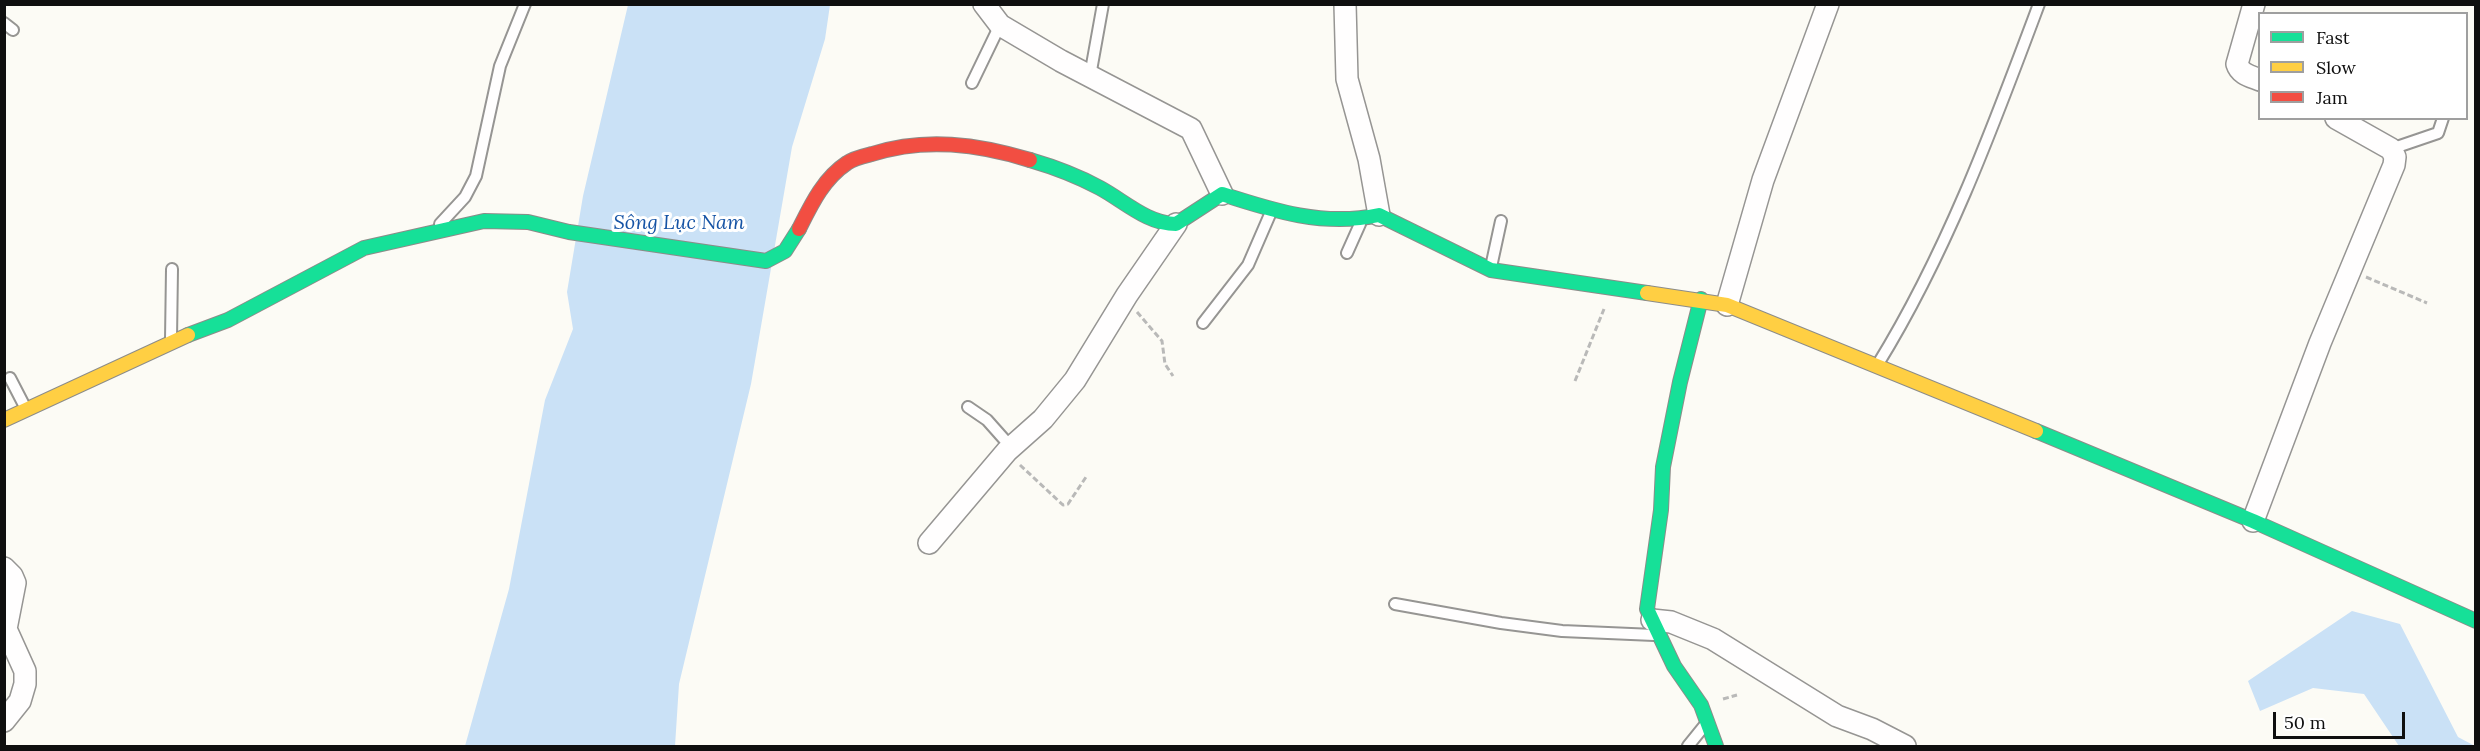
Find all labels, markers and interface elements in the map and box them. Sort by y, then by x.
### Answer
legend [2258,12,2468,120]
text: Fast [2316,26,2350,49]
text: Slow [2316,56,2356,79]
text: Jam [2316,86,2348,109]
water label: Sông Lục Nam [613,211,745,235]
scale bar [2276,700,2408,738]
text: 50 m [2284,711,2326,734]

